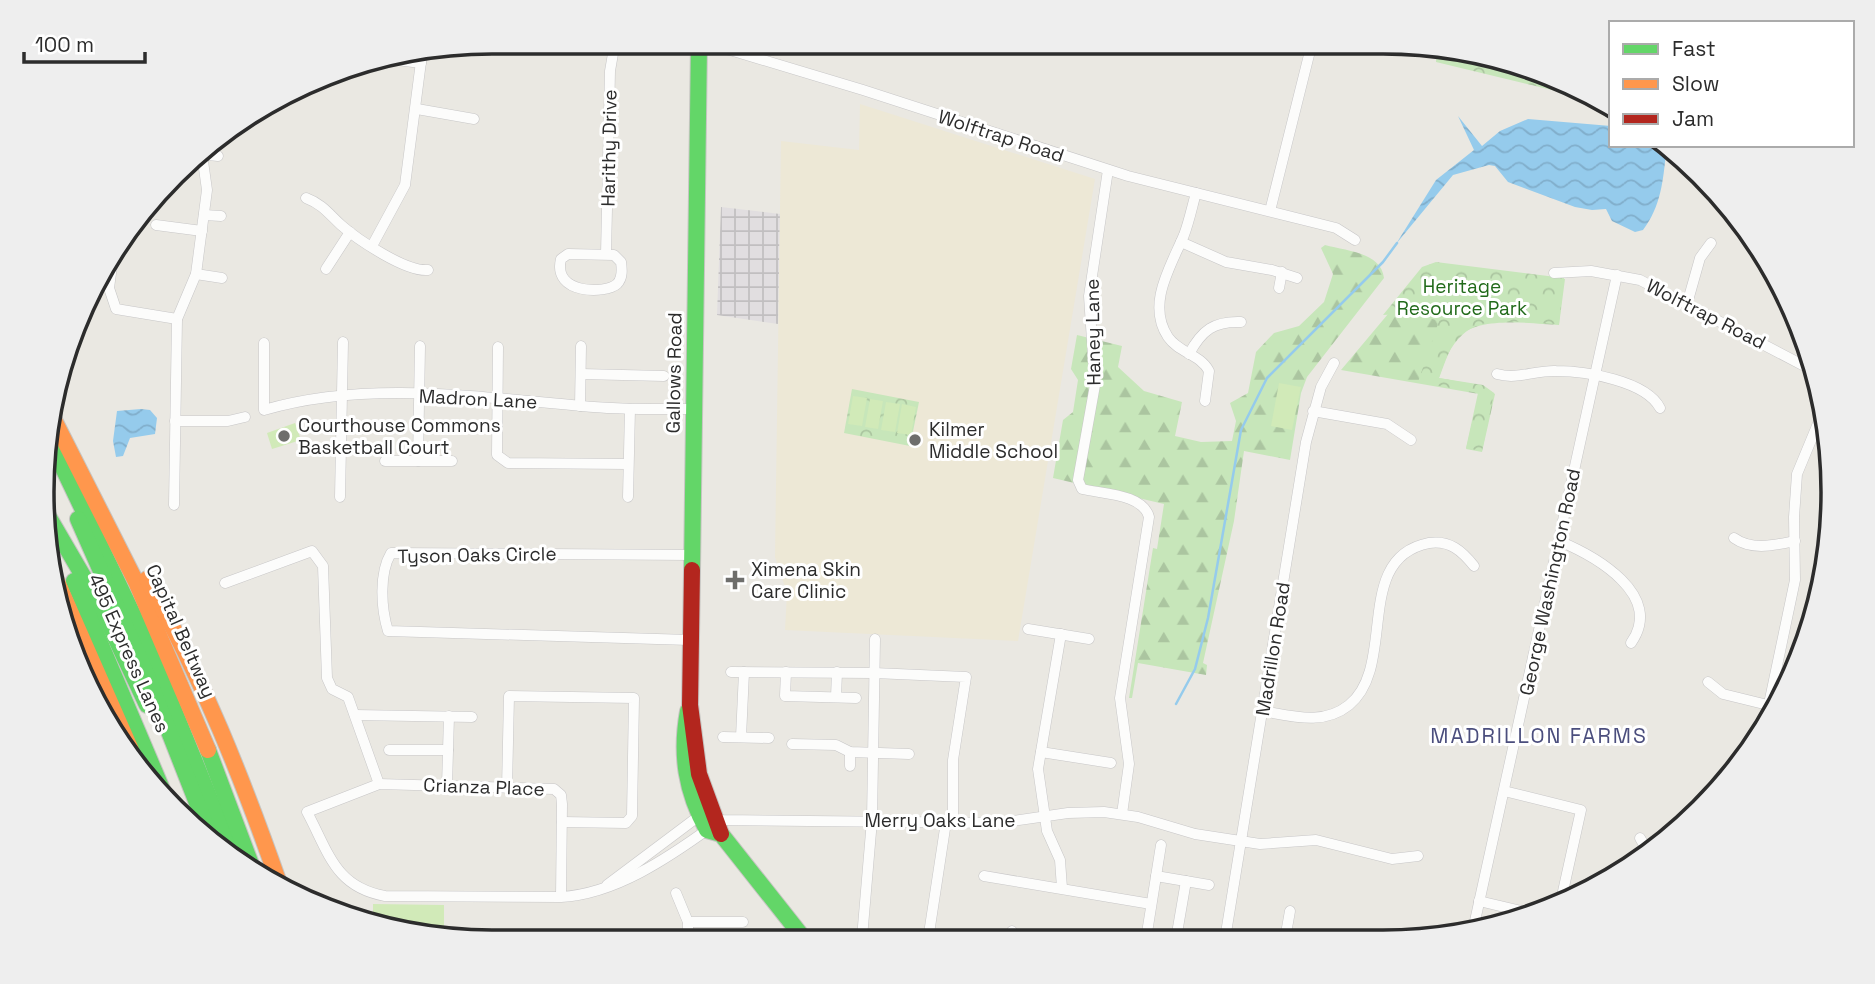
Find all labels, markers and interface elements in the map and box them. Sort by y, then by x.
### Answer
scale bar [24,21,145,65]
legend [1609,21,1854,147]
text: 100 m [35,31,94,58]
text: Fast [1672,35,1716,62]
text: Slow [1672,70,1720,97]
street label: Harithy Drive [595,89,623,207]
street label: Wolftrap Road [935,104,1067,168]
text: Jam [1672,105,1714,132]
street label: Wolftrap Road [1642,273,1770,355]
park label: Heritage Resource Park [1397,274,1527,321]
street label: Haney Lane [1080,278,1106,386]
street label: Gallows Road [660,312,688,434]
street label: Madron Lane [418,383,538,415]
place label: Courthouse Commons Basketball Court [298,413,501,460]
place label: Kilmer Middle School [929,417,1058,464]
marker: Courthouse Commons Basketball Court [276,428,292,444]
marker: Kilmer Middle School [907,432,923,448]
street label: George Washington Road [1514,466,1586,698]
street label: Tyson Oaks Circle [397,541,557,569]
place label: Ximena Skin Care Clinic [751,557,861,604]
street label: Capital Beltway [140,560,222,702]
street label: 495 Express Lanes [83,570,175,736]
marker: Ximena Skin Care Clinic [725,570,745,590]
street label: Madrillon Road [1250,580,1296,718]
district label: MADRILLON FARMS [1430,722,1648,749]
street label: Crianza Place [423,772,545,802]
street label: Merry Oaks Lane [864,808,1016,833]

